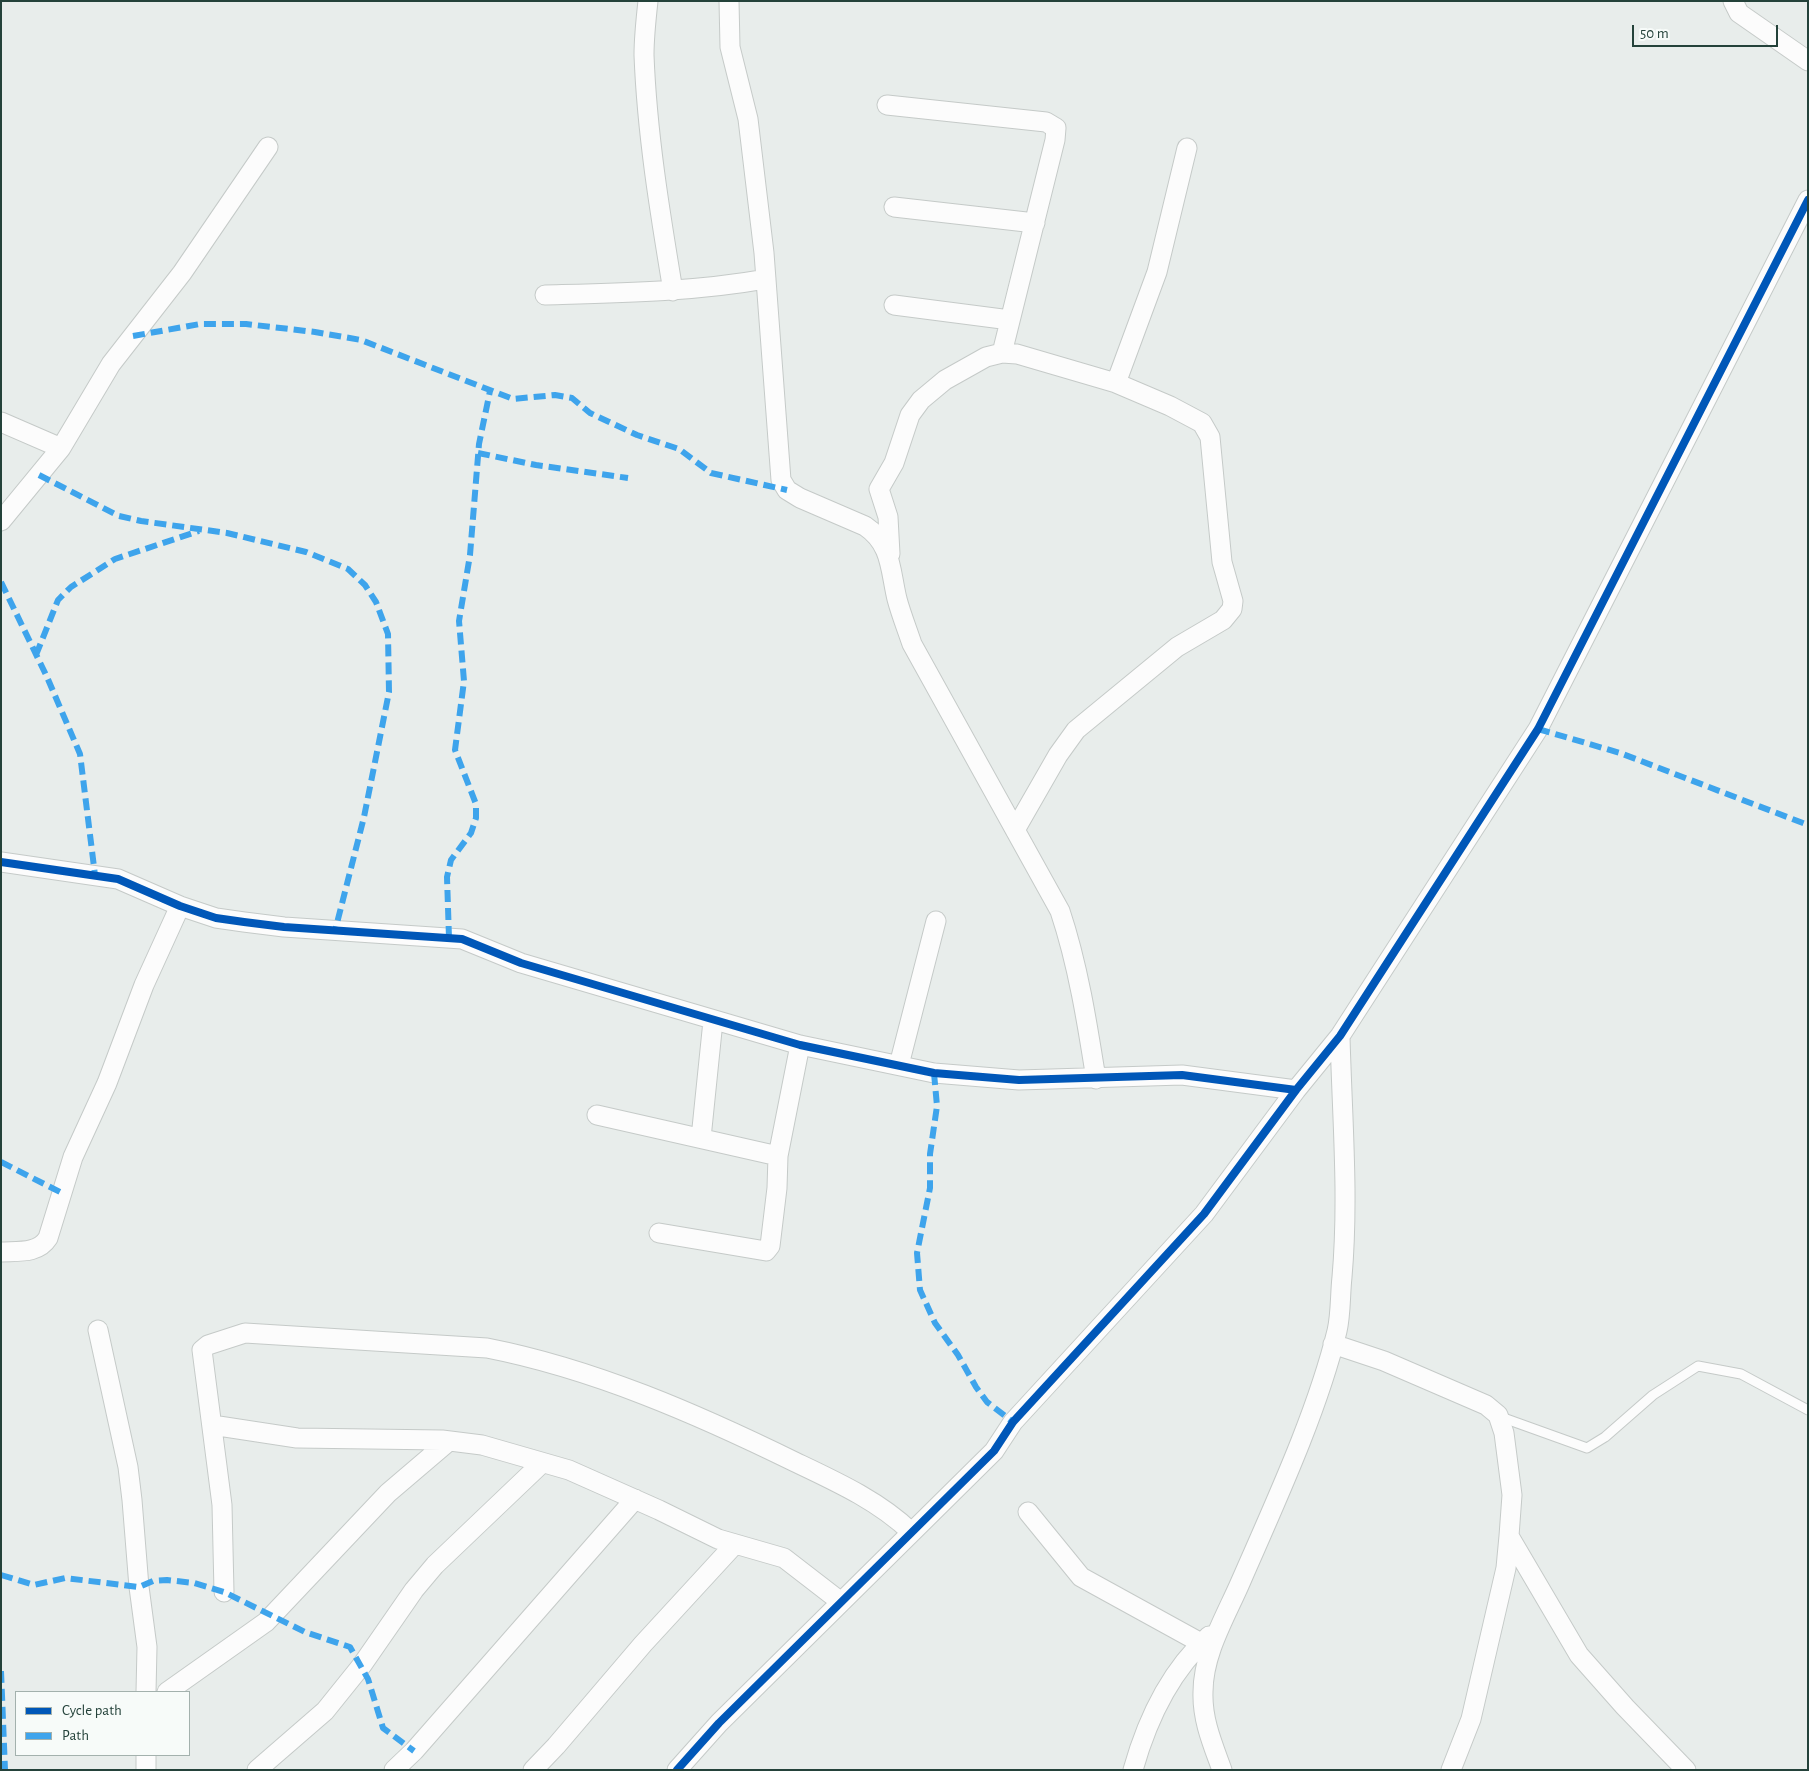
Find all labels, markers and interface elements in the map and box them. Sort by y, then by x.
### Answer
scale bar [1634,15,1780,47]
text: 50 m [1640,26,1669,41]
legend [15,1691,190,1756]
text: Cycle path [62,1703,122,1718]
text: Path [62,1728,89,1743]

